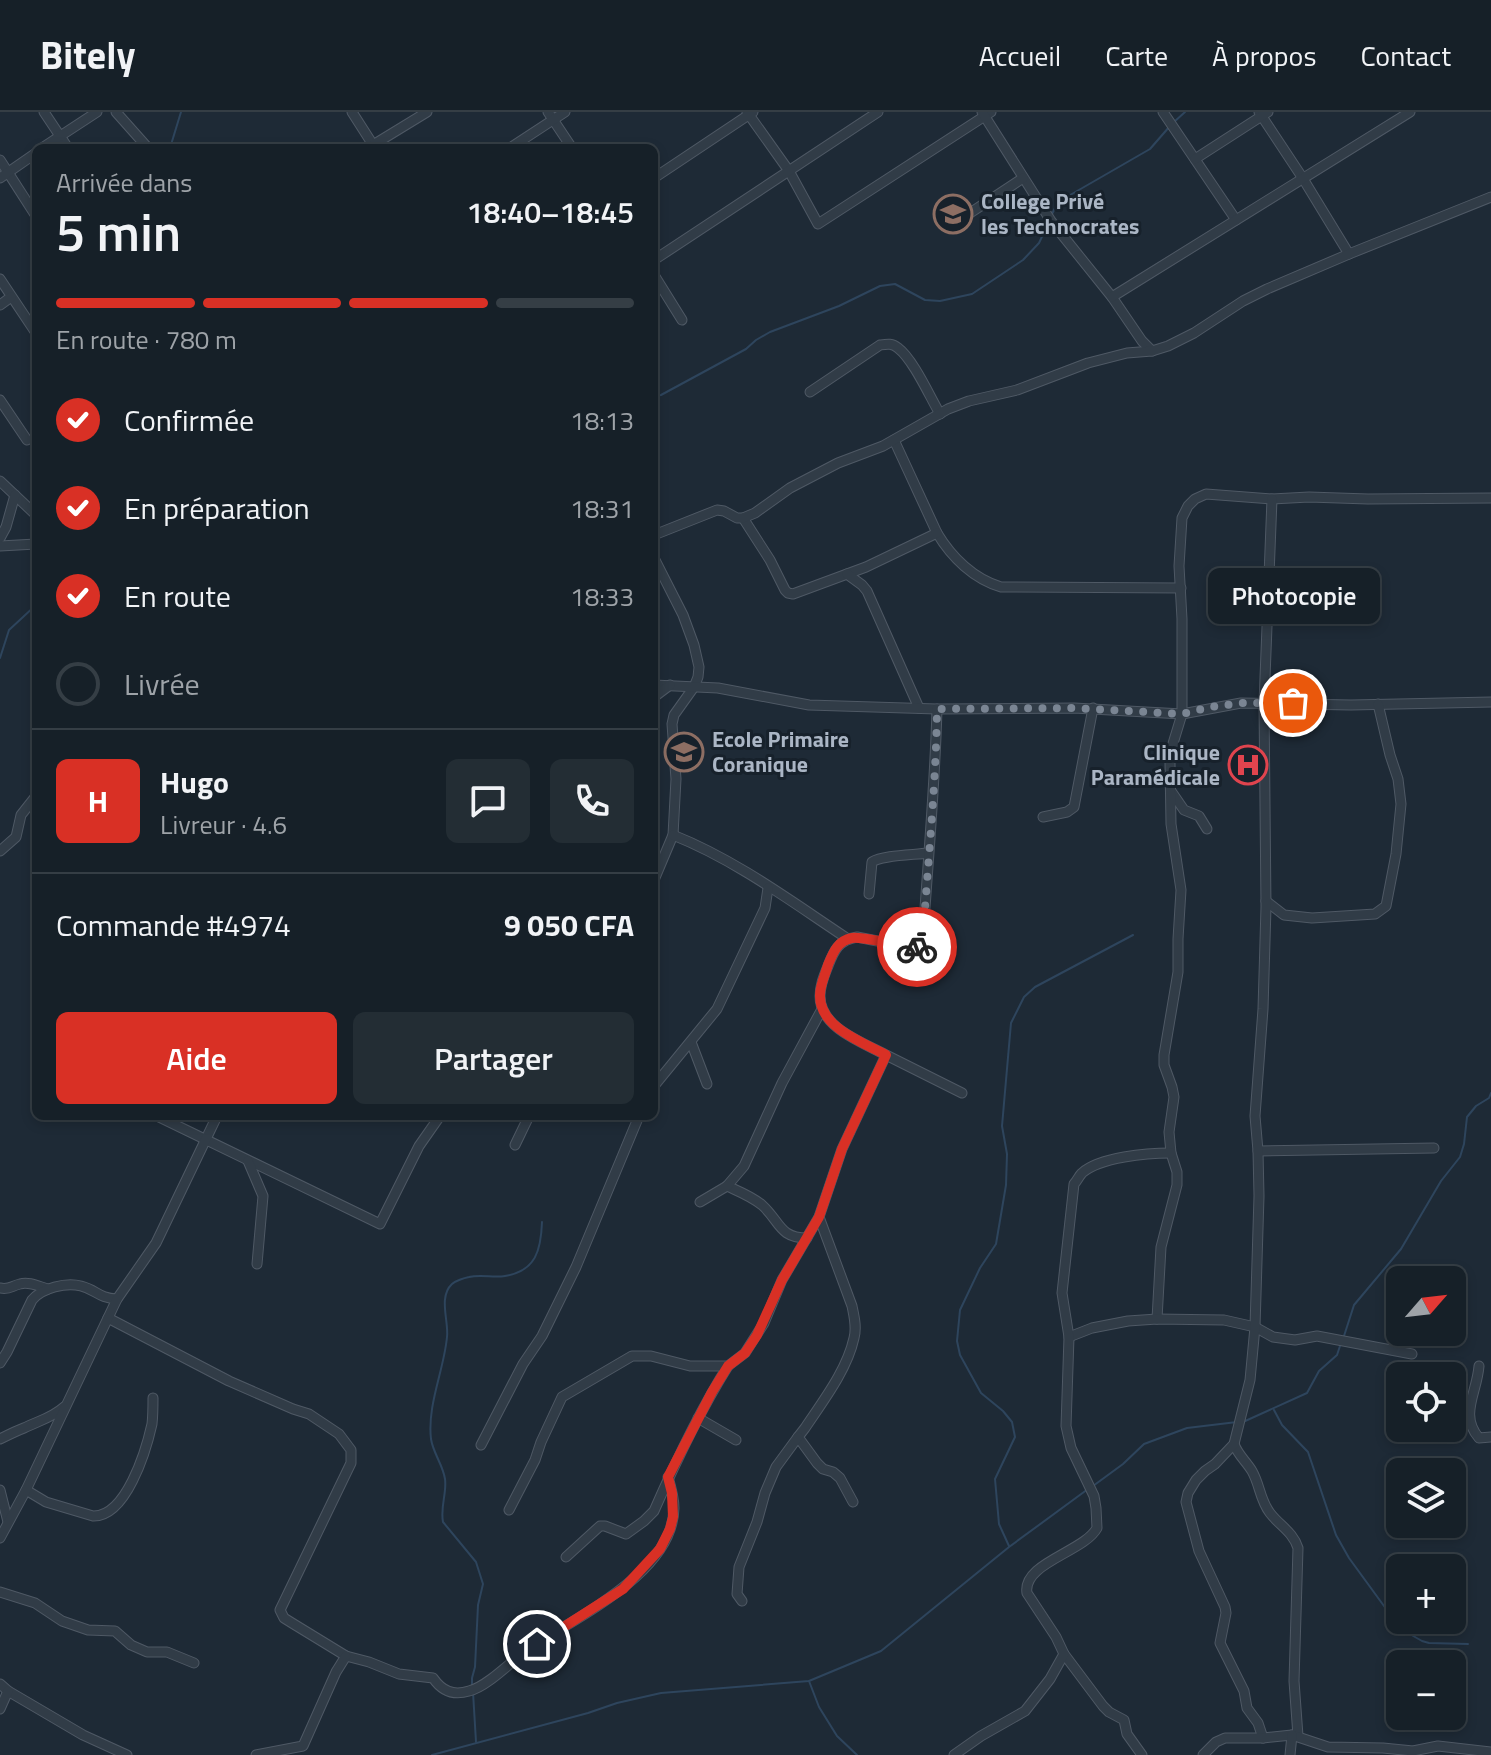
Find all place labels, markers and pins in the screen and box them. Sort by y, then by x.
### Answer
place label: College Privé les Technocrates [981,184,1139,243]
school or university icon: College Privé les Technocrates [932,193,974,235]
callout: Photocopie [1207,567,1379,623]
pin [1259,669,1327,737]
place label: Ecole Primaire Coranique [712,722,849,781]
school or university icon: Ecole Primaire Coranique [663,731,705,773]
place label: Clinique Paramédicale [1091,735,1220,794]
hospital icon: Clinique Paramédicale [1227,744,1269,786]
pin [503,1610,571,1678]

